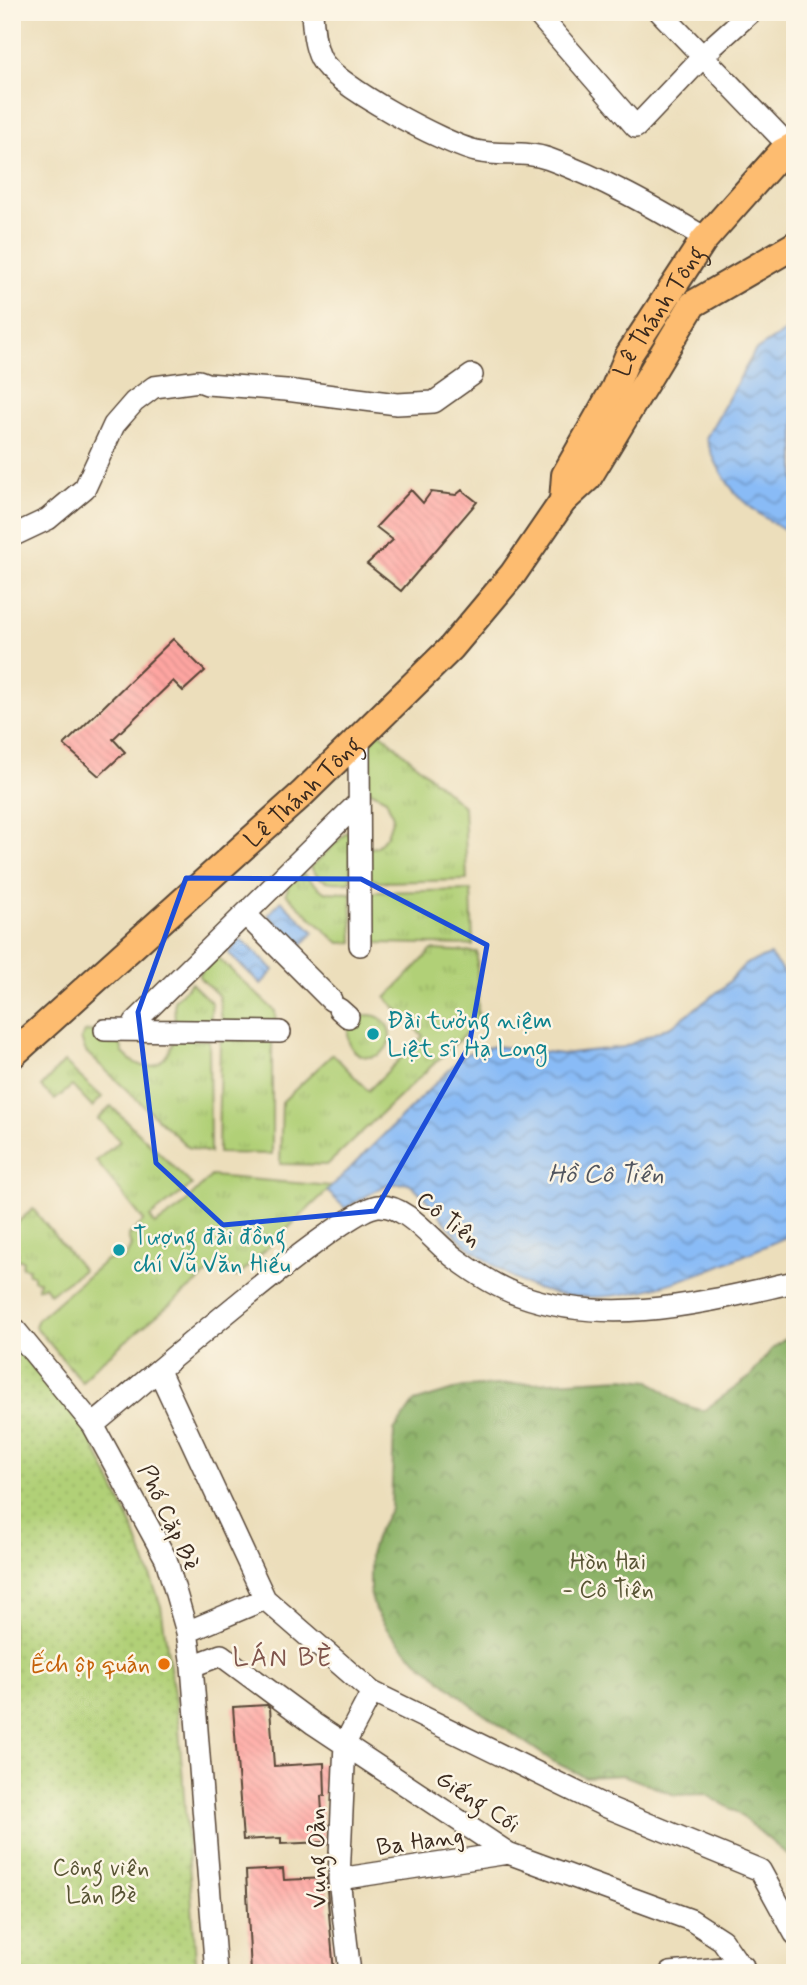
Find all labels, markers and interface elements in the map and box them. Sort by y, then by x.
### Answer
street label: Lê Thánh Tông [607,240,715,382]
street label: Lê Thánh Tông [238,730,371,856]
place label: Đài tưởng niệm Liệt sĩ Hạ Long [387,1006,552,1067]
marker: Đài tưởng niệm Liệt sĩ Hạ Long [365,1026,381,1042]
water label: Hồ Cô Tiên [548,1158,664,1192]
street label: Cô Tiên [409,1185,487,1255]
place label: Tượng đài đồng chí Vũ Văn Hiếu [133,1222,291,1281]
marker: Tượng đài đồng chí Vũ Văn Hiếu [111,1242,127,1258]
street label: Phố Cặp Bè [130,1460,206,1576]
park label: Hòn Hai - Cô Tiên [562,1547,654,1606]
district label: LÁN BÈ [233,1641,334,1676]
place label: Ếch ộp quán [31,1649,150,1681]
marker: Ếch ộp quán [156,1656,172,1672]
street label: Giếng Cối [428,1764,525,1843]
street label: Vụng Oản [302,1807,338,1908]
street label: Ba Hang [375,1821,466,1864]
park label: Công viên Lán Bè [53,1853,149,1912]

